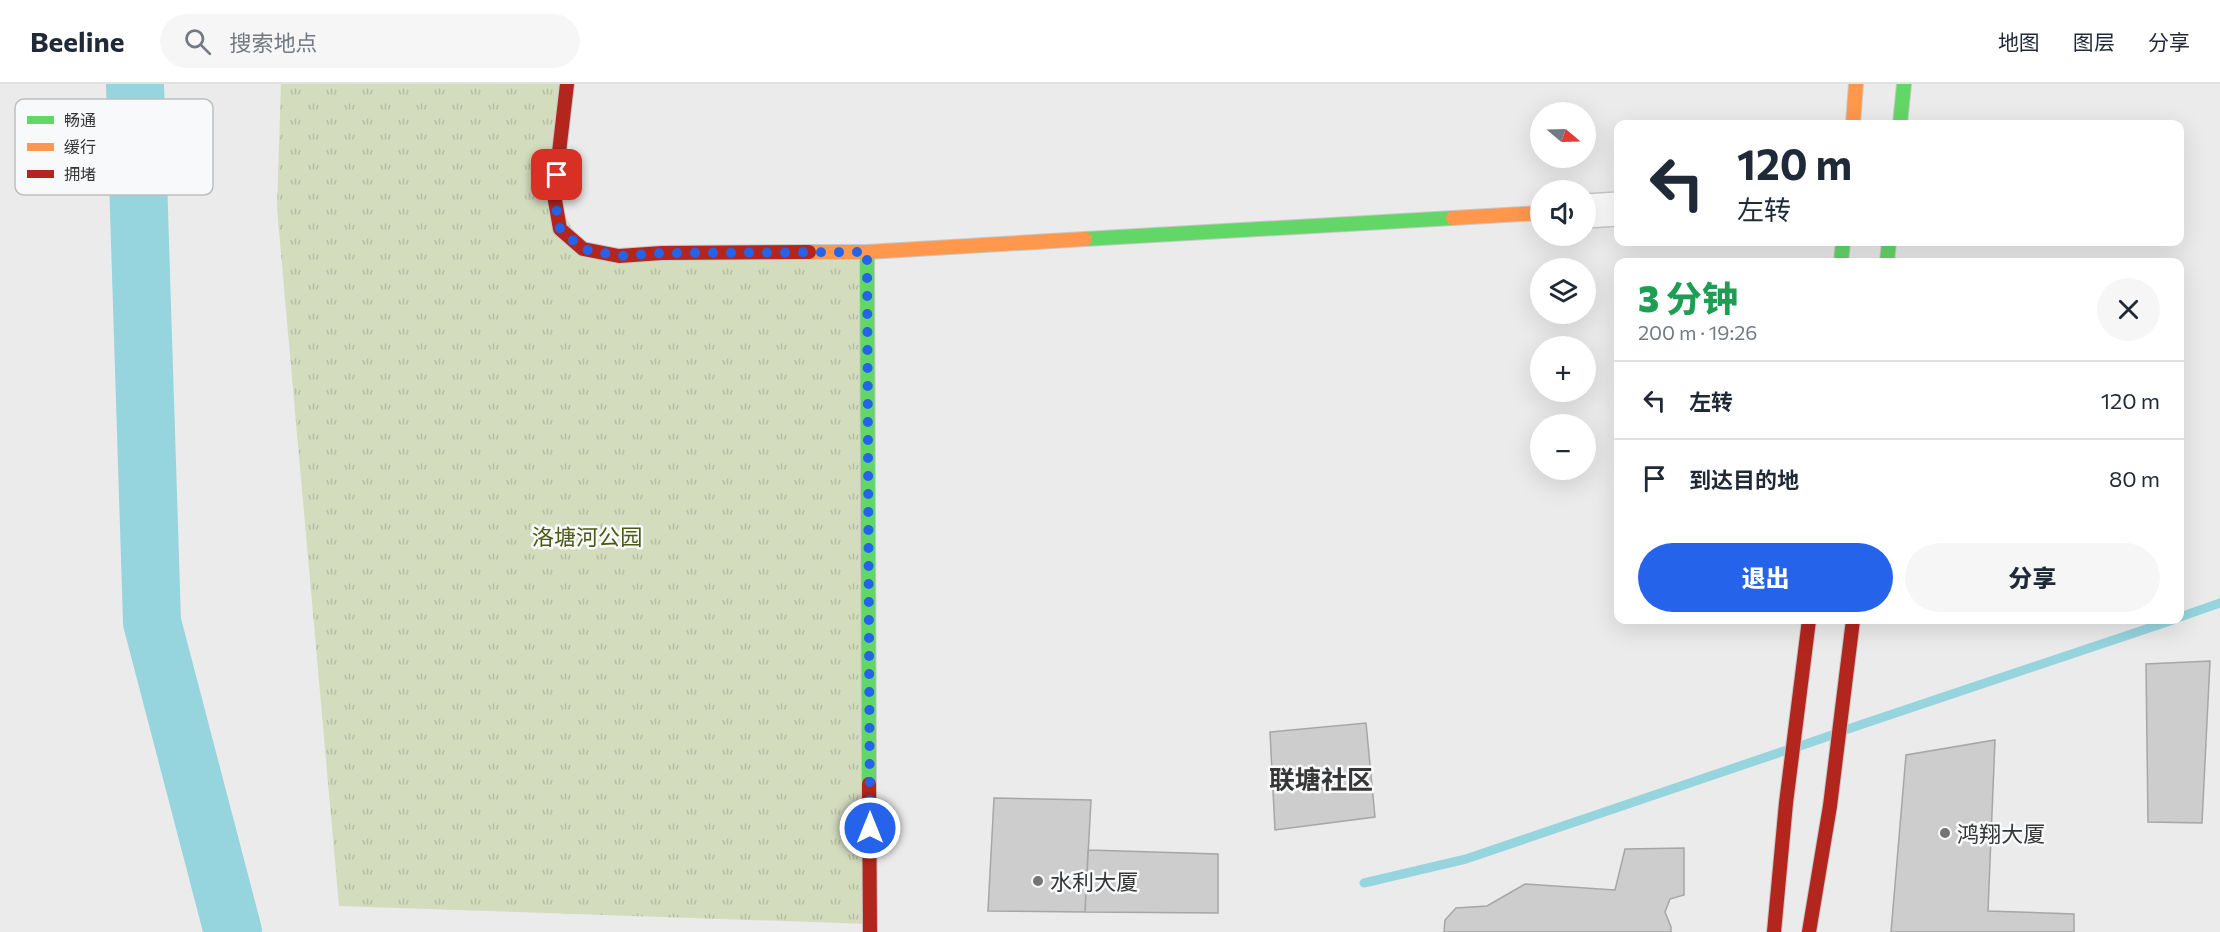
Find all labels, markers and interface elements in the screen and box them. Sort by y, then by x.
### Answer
search box [160,14,580,68]
text: Beeline [30,24,124,58]
icon: search [181,25,214,58]
text: 搜索地点 [229,29,317,56]
text: 地图 [1998,29,2040,54]
text: 图层 [2073,29,2115,54]
text: 分享 [2148,29,2190,54]
legend [15,99,213,195]
north arrow [1530,102,1596,168]
map controls [1530,102,1596,480]
text: 畅通 [64,110,96,129]
text: 缓行 [64,137,96,156]
text: 120 m [1737,137,1852,189]
icon: left [1638,144,1716,222]
pin [531,149,582,200]
icon: arrive [540,158,573,191]
text: 拥堵 [64,164,96,183]
button: sound [1530,180,1596,246]
text: 左转 [1737,193,1791,226]
button: layers [1530,258,1596,324]
text: 3 分钟 [1638,275,1738,319]
button: close [2097,278,2160,341]
text: 200 m · 19:26 [1638,320,1757,344]
button: + [1530,336,1596,402]
icon: left [1638,384,1671,417]
text: 120 m [2101,387,2160,414]
text: 左转 [1689,388,1733,415]
button: − [1530,414,1596,480]
icon: arrive [1638,462,1671,495]
text: 80 m [2109,465,2160,492]
text: 到达目的地 [1689,466,1799,493]
park label: 洛塘河公园 [532,523,642,550]
button: 退出 [1638,543,1893,612]
button: 分享 [1905,543,2160,612]
district label: 联塘社区 [1269,763,1373,794]
position arrow [838,796,902,860]
place label: 鸿翔大厦 [1957,820,2045,847]
marker: 鸿翔大厦 [1938,826,1952,840]
place label: 水利大厦 [1050,868,1138,895]
marker: 水利大厦 [1031,874,1045,888]

